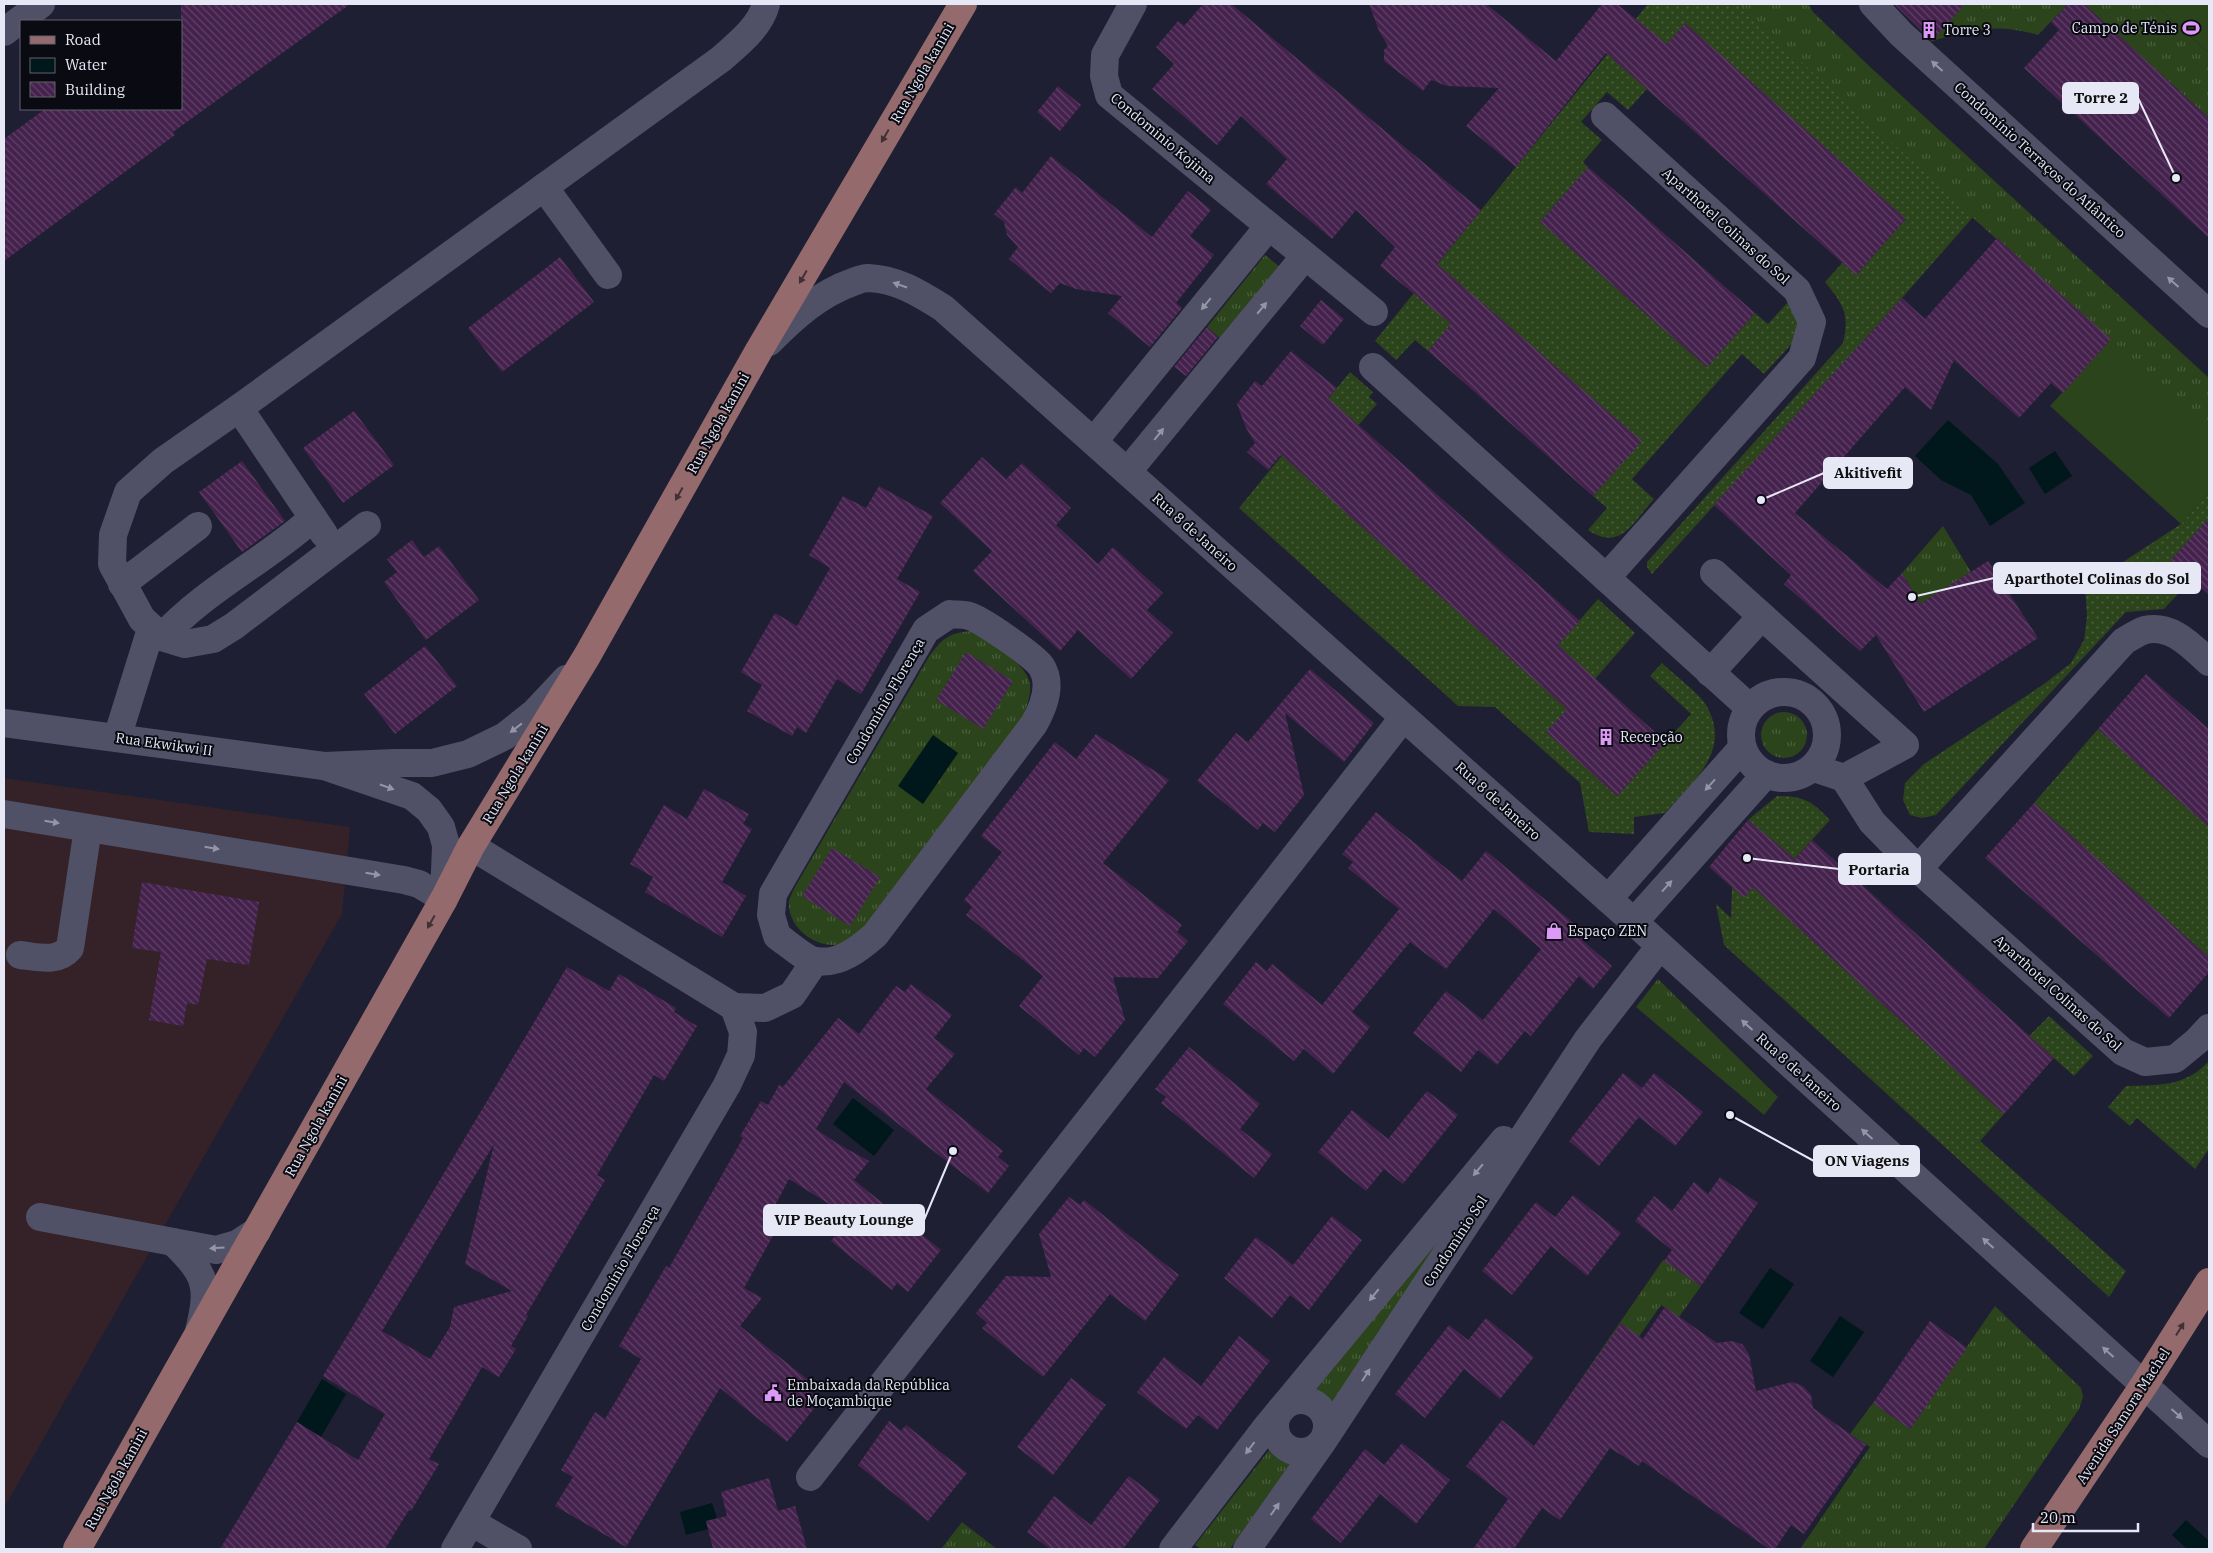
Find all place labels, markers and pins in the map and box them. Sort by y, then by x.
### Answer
sports icon: Campo de Ténis [2181,18,2201,38]
place label: Campo de Ténis [2072,19,2177,37]
building icon: Torre 3 [1919,20,1939,40]
place label: Torre 3 [1943,21,1991,39]
callout: Torre 2 [2063,83,2138,113]
callout: Akitivefit [1824,458,1912,488]
callout: Aparthotel Colinas do Sol [1994,563,2200,593]
building icon: Recepção [1596,727,1616,747]
place label: Recepção [1620,728,1683,746]
callout: Portaria [1839,854,1920,884]
shop icon: Espaço ZEN [1544,921,1564,941]
place label: Espaço ZEN [1568,922,1647,940]
callout: ON Viagens [1814,1146,1919,1176]
callout: VIP Beauty Lounge [764,1205,924,1235]
place label: Embaixada da República de Moçambique [787,1376,950,1410]
public building icon: Embaixada da República de Moçambique [763,1383,783,1403]

